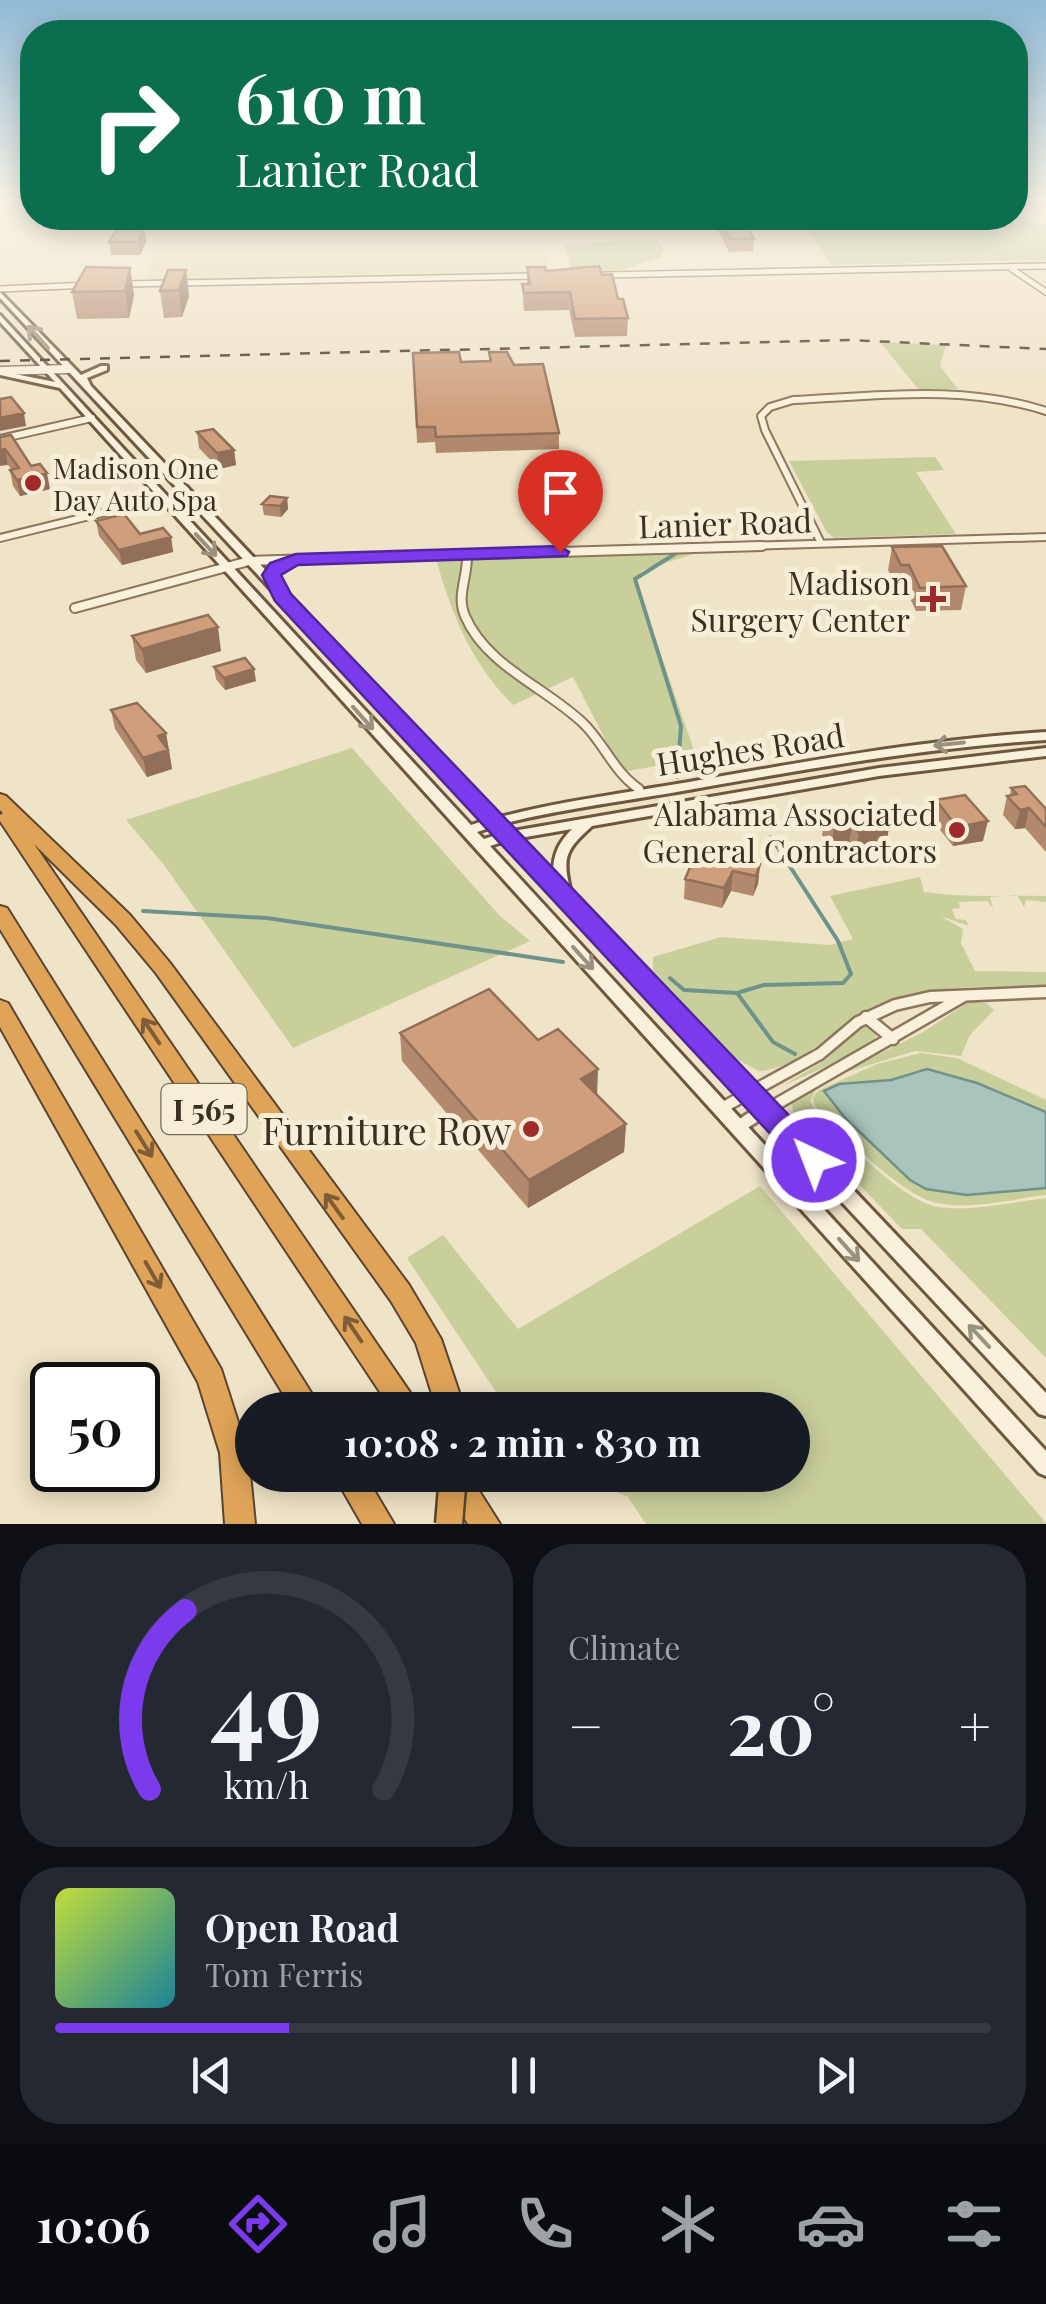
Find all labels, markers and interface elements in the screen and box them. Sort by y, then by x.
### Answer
text: 610 m [235,48,426,142]
icon: right [70,60,200,190]
text: Lanier Road [235,138,479,198]
one-way arrow [27,325,50,350]
place label: Madison One Day Auto Spa [53,449,219,518]
pin [518,450,603,553]
icon: arrive [533,465,588,520]
marker: Madison One Day Auto Spa [22,472,44,494]
street label: Lanier Road [637,497,813,547]
one-way arrow [194,532,217,557]
place label: Madison Surgery Center [691,560,910,640]
marker: Madison Surgery Center [920,586,946,612]
one-way arrow [352,705,375,730]
street label: Hughes Road [653,712,847,784]
one-way arrow [933,735,966,754]
place label: Alabama Associated General Contractors [643,791,937,871]
marker: Alabama Associated General Contractors [946,819,968,841]
one-way arrow [571,945,594,970]
one-way arrow [141,1018,162,1045]
road number: I 565 [162,1084,246,1134]
place label: Furniture Row [262,1104,512,1155]
position arrow [762,1108,866,1212]
marker: Furniture Row [520,1118,542,1140]
one-way arrow [134,1129,155,1158]
one-way arrow [324,1193,345,1220]
one-way arrow [837,1237,861,1261]
one-way arrow [143,1260,163,1289]
one-way arrow [343,1316,364,1344]
one-way arrow [968,1324,991,1349]
speed limit sign: 50 [30,1362,160,1492]
text: 10:08 · 2 min · 830 m [344,1416,701,1467]
text: Climate [568,1625,680,1668]
text: 49 [210,1634,323,1773]
text: 20° [727,1674,835,1774]
text: − [568,1687,604,1761]
text: + [959,1687,991,1761]
text: km/h [224,1760,309,1808]
text: Open Road [205,1901,399,1952]
text: Tom Ferris [205,1952,363,1995]
icon: previous [184,2048,239,2103]
icon: pause [496,2048,551,2103]
icon: next [808,2048,863,2103]
icon: directions [223,2189,293,2259]
icon: music [367,2189,437,2259]
icon: phone [510,2189,580,2259]
icon: climate [653,2189,723,2259]
icon: car [796,2189,866,2259]
icon: filters [939,2189,1009,2259]
text: 10:06 [37,2194,150,2254]

